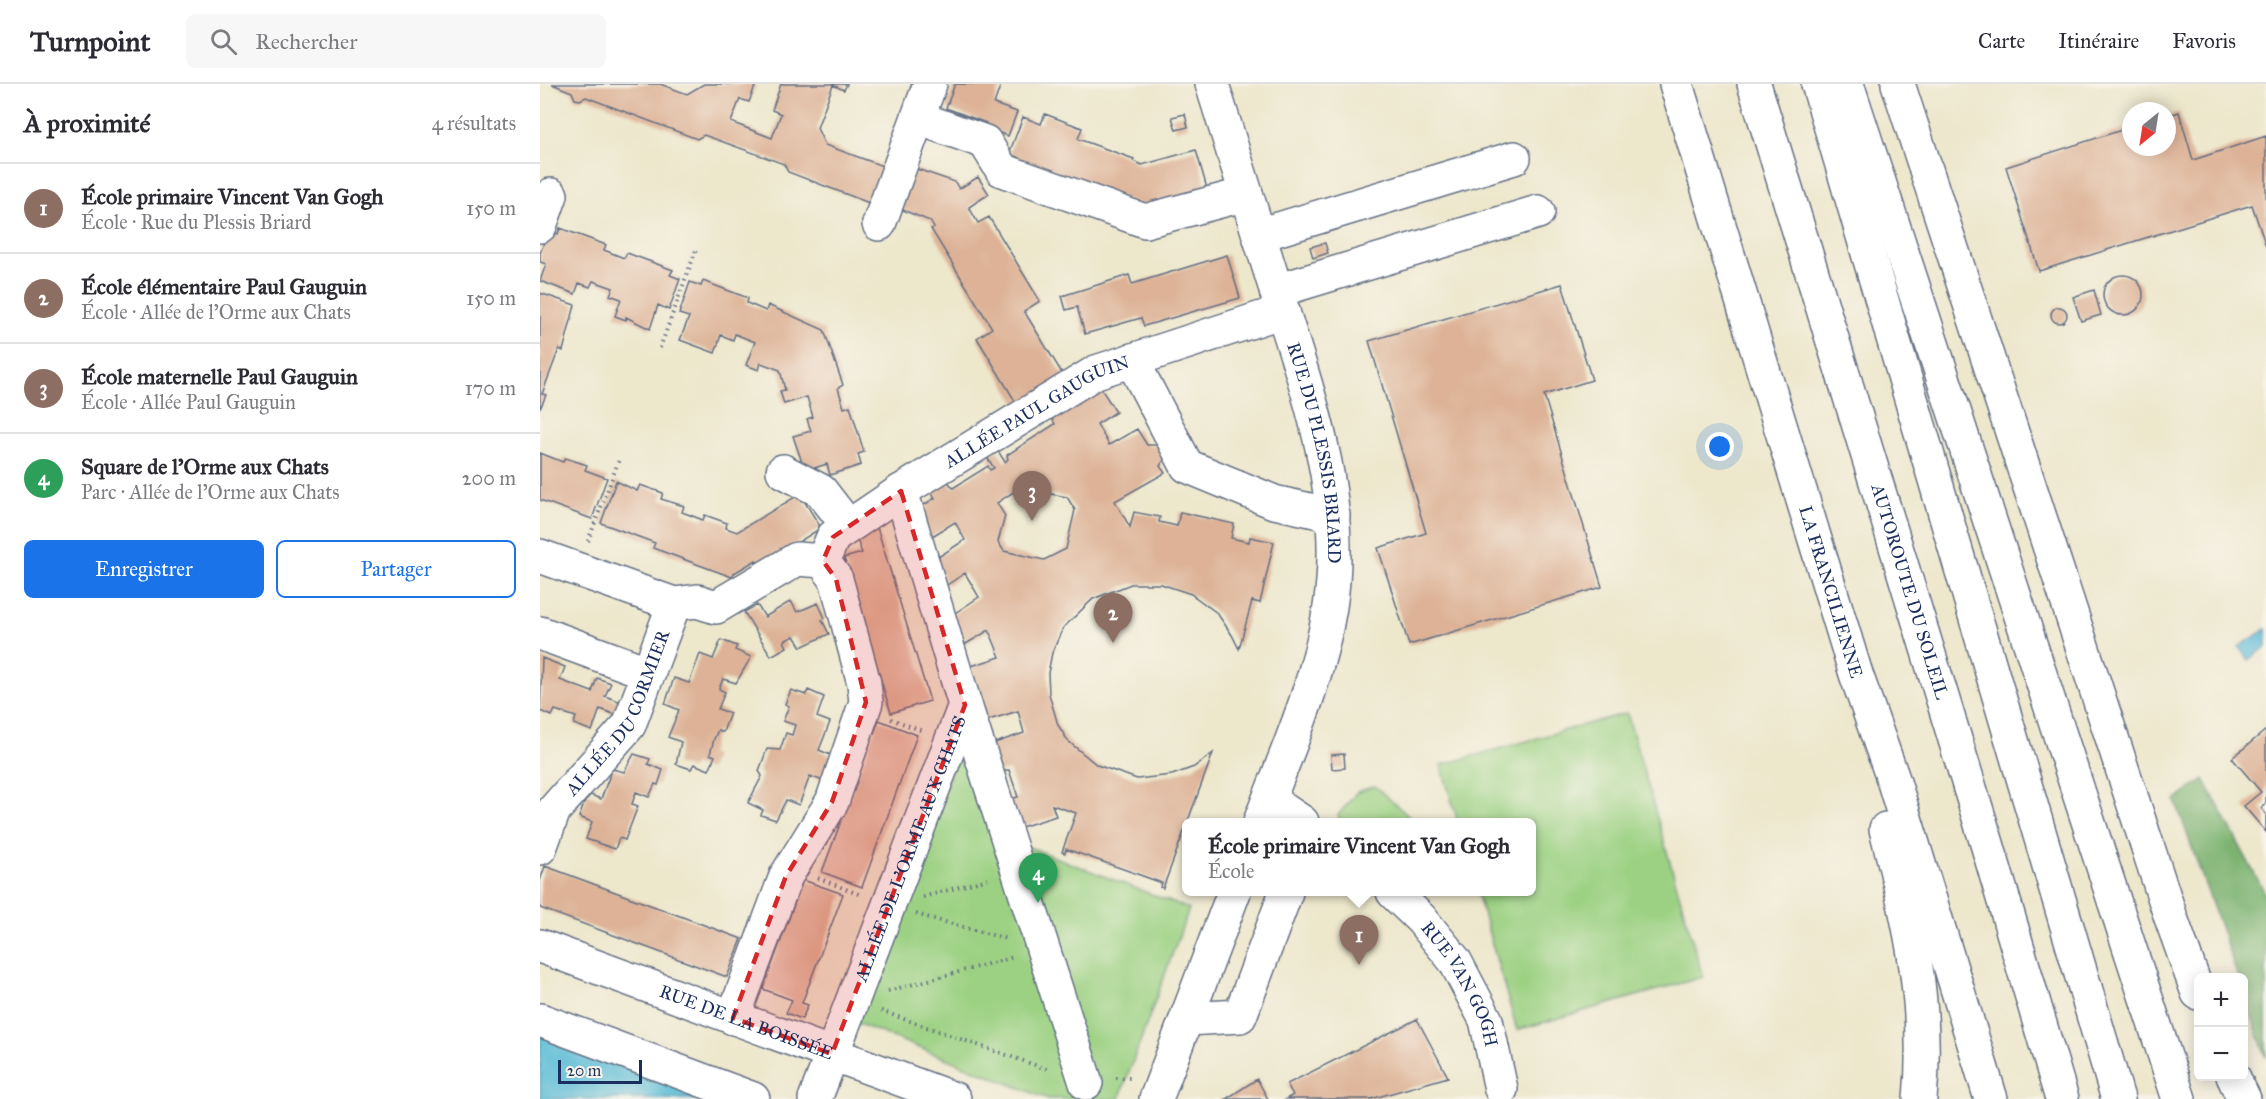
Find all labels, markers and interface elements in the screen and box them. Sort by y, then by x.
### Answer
search box [186,14,606,68]
text: Turnpoint [30,24,150,59]
icon: search [207,25,240,58]
text: Rechercher [255,28,357,55]
text: Carte [1978,28,2025,54]
text: Itinéraire [2058,28,2139,54]
text: Favoris [2172,28,2236,54]
north arrow [2122,102,2176,156]
text: À proximité [24,107,150,139]
text: 4 résultats [432,111,516,135]
text: École primaire Vincent Van Gogh [81,183,383,210]
text: 1 [40,196,47,220]
text: 150 m [466,196,516,220]
text: École · Rue du Plessis Briard [81,210,312,234]
text: École élémentaire Paul Gauguin [81,273,367,300]
text: 2 [39,286,48,310]
text: 150 m [466,286,516,310]
text: École · Allée de l'Orme aux Chats [81,300,351,324]
street label: RUE DU PLESSIS BRIARD [1282,340,1345,564]
street label: ALLÉE PAUL GAUGUIN [940,351,1132,473]
text: École maternelle Paul Gauguin [81,363,358,390]
text: 3 [40,376,48,400]
text: 170 m [465,376,516,400]
text: École · Allée Paul Gauguin [81,390,296,414]
your location [1705,432,1734,461]
text: Square de l'Orme aux Chats [81,453,329,480]
text: 4 [38,466,49,490]
text: 200 m [462,466,516,490]
pin: 3 [1012,472,1052,521]
text: Parc · Allée de l'Orme aux Chats [81,480,340,504]
street label: AUTOROUTE DU SOLEIL [1866,480,1953,703]
street label: LA FRANCILIENNE [1794,503,1868,681]
button: Enregistrer [24,540,264,598]
button: Partager [276,540,516,598]
pin: 2 [1094,594,1132,643]
street label: ALLÉE DU CORMIER [560,626,675,801]
street label: ALLÉE DE L'ORME AUX CHATS [849,712,971,986]
popup [1182,818,1536,896]
text: École primaire Vincent Van Gogh [1208,832,1510,859]
pin: 4 [1018,854,1058,903]
text: École [1208,859,1254,883]
pin: 1 [1340,916,1378,965]
street label: RUE VAN GOGH [1416,917,1503,1049]
map controls [2194,973,2248,1081]
button: + [2194,973,2248,1027]
street label: RUE DE LA BOISSÉE [657,980,836,1064]
button: − [2194,1027,2248,1081]
scale bar [558,1057,642,1084]
text: 20 m [567,1061,601,1080]

